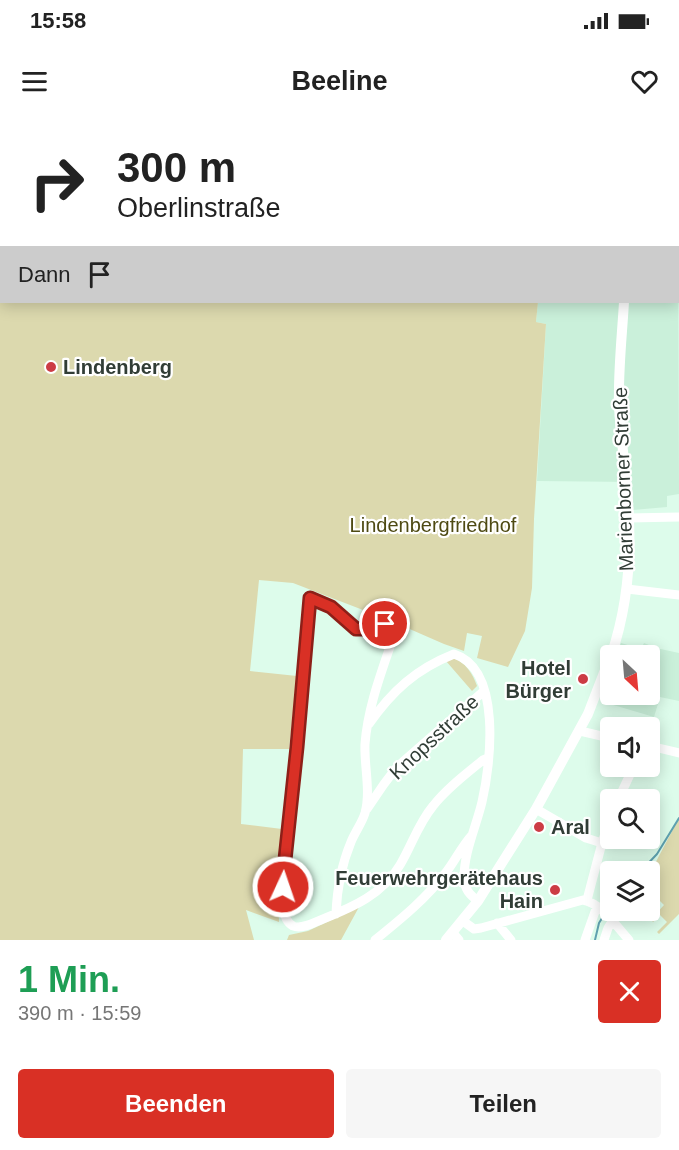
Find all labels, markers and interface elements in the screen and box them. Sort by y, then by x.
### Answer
text: 15:58 [30,8,86,33]
icon: menu [18,65,51,98]
icon: heart [628,65,661,98]
text: Beeline [291,66,388,96]
icon: right [18,144,96,222]
text: 300 m [117,144,236,191]
text: Oberlinstraße [117,193,281,223]
icon: arrive [83,258,116,291]
text: Dann [18,262,71,287]
place label: Lindenberg [63,356,172,378]
marker: Lindenberg [44,360,58,374]
street label: Marienborner Straße [609,386,637,572]
park label: Lindenbergfriedhof [350,514,517,536]
pin [359,598,410,649]
icon: arrive [368,607,401,640]
north arrow [600,645,660,705]
map controls [600,645,660,921]
place label: Hotel Bürger [505,657,571,702]
marker: Hotel Bürger [576,672,590,686]
street label: Knopsstraße [385,690,483,784]
button: sound [600,717,660,777]
button: search [600,789,660,849]
place label: Aral [551,816,590,838]
marker: Aral [532,820,546,834]
position arrow [251,855,315,919]
button: layers [600,861,660,921]
place label: Feuerwehrgerätehaus Hain [335,867,543,912]
marker: Feuerwehrgerätehaus Hain [548,883,562,897]
text: 1 Min. [18,959,120,1000]
button: close [598,960,661,1023]
text: 390 m · 15:59 [18,1002,141,1024]
button: Beenden [18,1069,334,1138]
button: Teilen [346,1069,661,1138]

